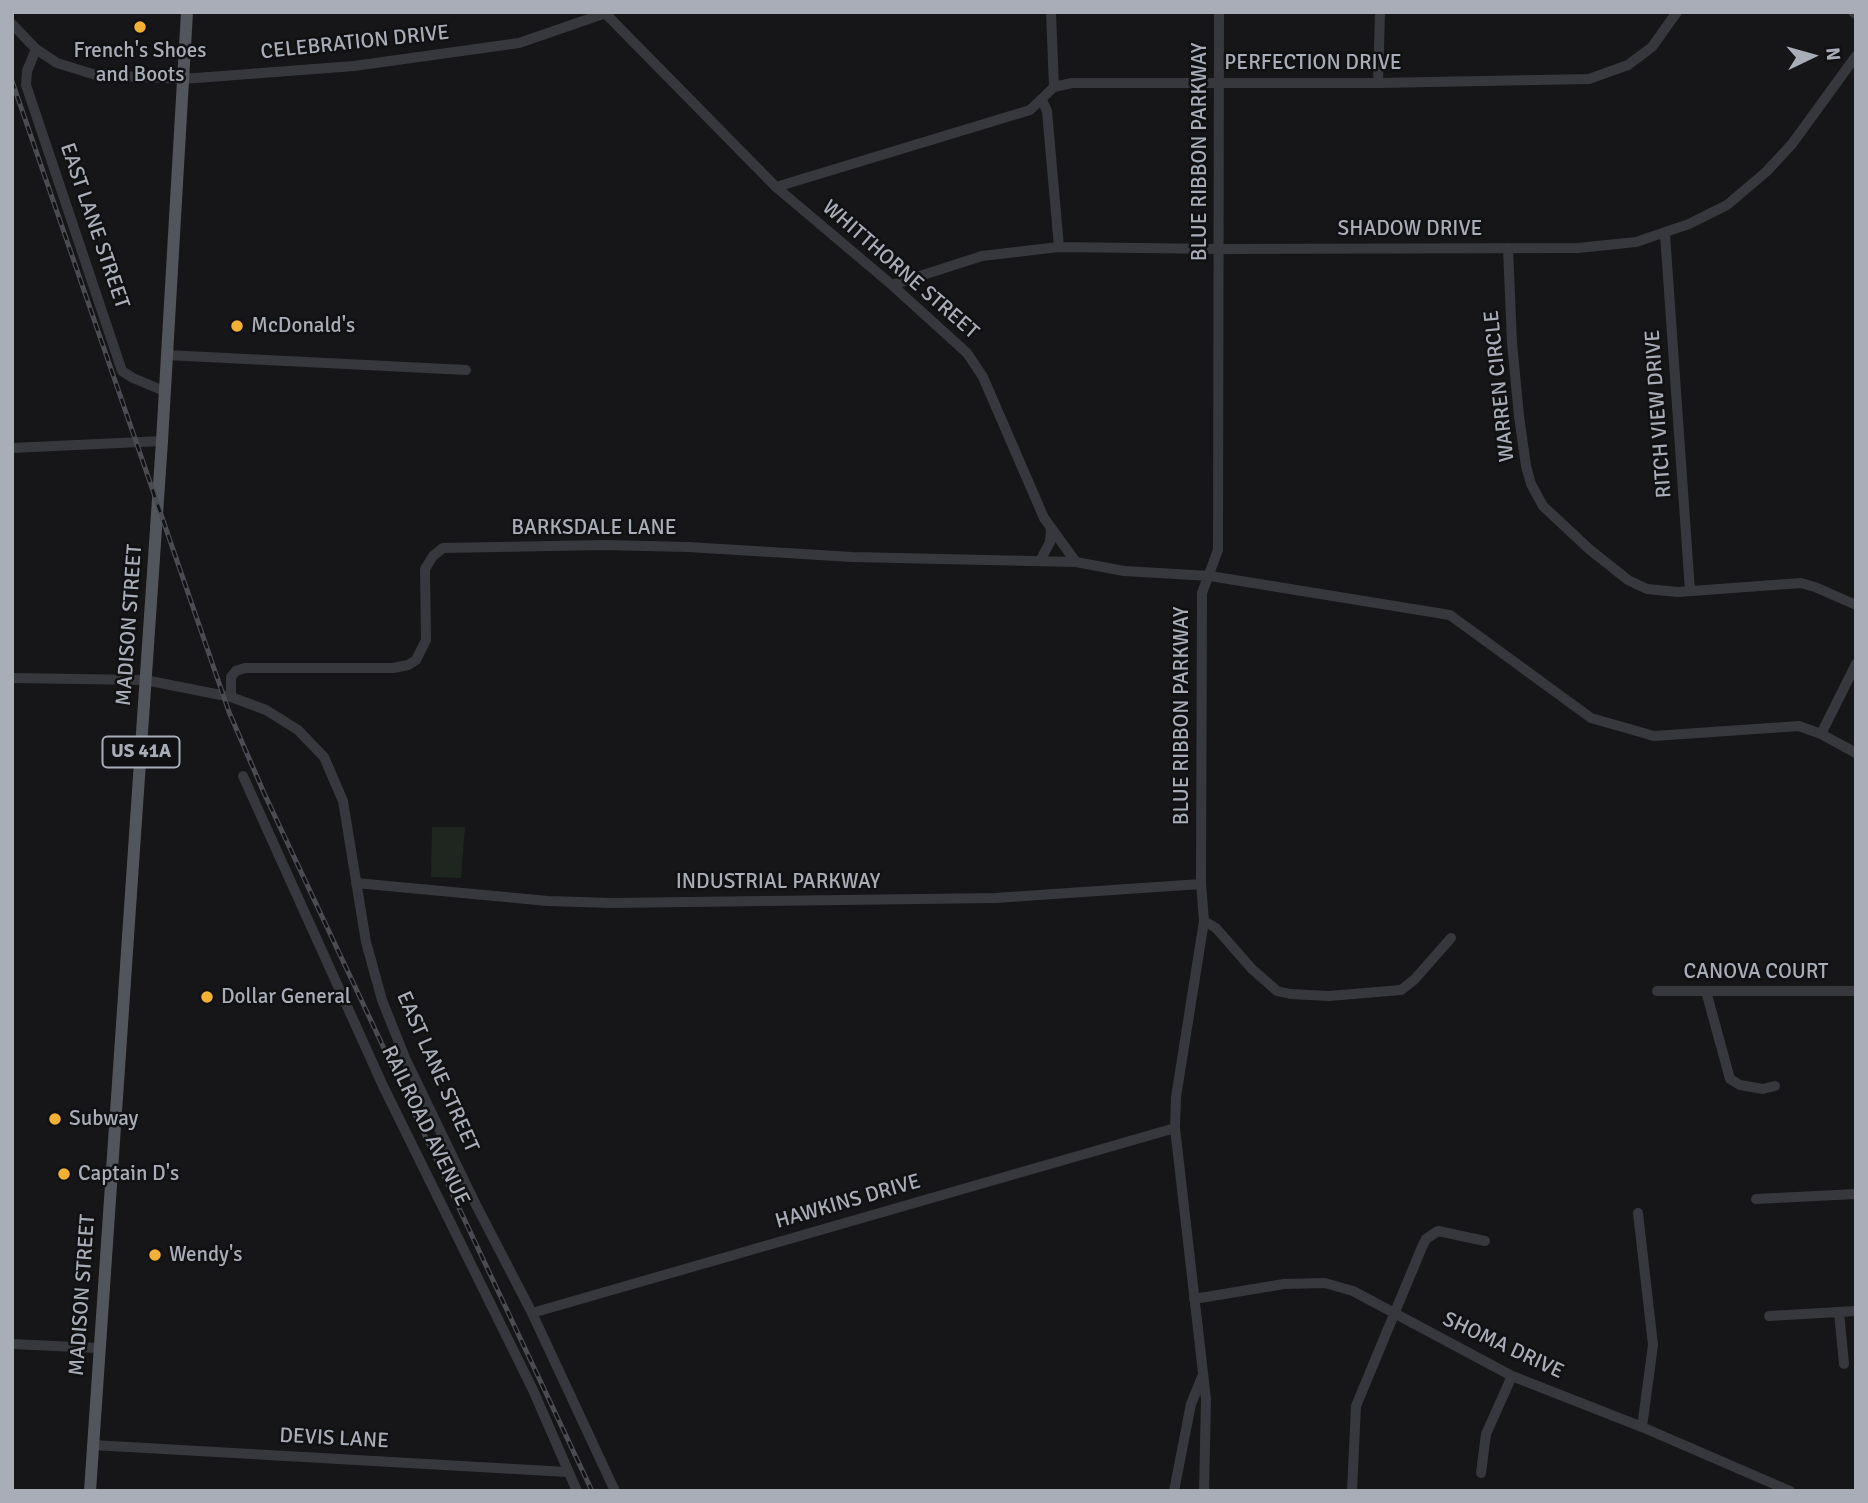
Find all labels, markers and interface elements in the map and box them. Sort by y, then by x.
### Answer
marker: French's Shoes and Boots [132,19,148,35]
street label: CELEBRATION DRIVE [259,21,451,65]
north arrow [1777,21,1847,91]
place label: French's Shoes and Boots [74,38,206,88]
street label: BLUE RIBBON PARKWAY [1187,43,1213,261]
text: N [1820,47,1845,62]
street label: PERFECTION DRIVE [1224,50,1402,76]
street label: EAST LANE STREET [54,140,134,312]
street label: WHITTHORNE STREET [817,195,983,345]
street label: SHADOW DRIVE [1338,216,1482,242]
street label: WARREN CIRCLE [1479,309,1521,463]
place label: McDonald's [251,313,355,339]
marker: McDonald's [229,318,245,334]
street label: RITCH VIEW DRIVE [1641,329,1677,499]
street label: BARKSDALE LANE [511,515,677,541]
street label: MADISON STREET [112,543,148,707]
street label: BLUE RIBBON PARKWAY [1169,607,1195,825]
road number: US 41A [102,736,180,768]
street label: INDUSTRIAL PARKWAY [676,869,880,895]
street label: CANOVA COURT [1684,959,1828,985]
place label: Dollar General [221,984,351,1010]
street label: EAST LANE STREET [390,988,484,1156]
marker: Dollar General [199,989,215,1005]
street label: RAILROAD AVENUE [375,1042,475,1210]
place label: Subway [69,1106,138,1132]
marker: Subway [47,1111,63,1127]
place label: Captain D's [78,1161,179,1187]
marker: Captain D's [56,1166,72,1182]
street label: HAWKINS DRIVE [772,1169,924,1235]
street label: MADISON STREET [65,1213,101,1377]
place label: Wendy's [169,1242,242,1268]
marker: Wendy's [147,1247,163,1263]
street label: SHOMA DRIVE [1439,1307,1567,1385]
street label: DEVIS LANE [279,1424,389,1454]

